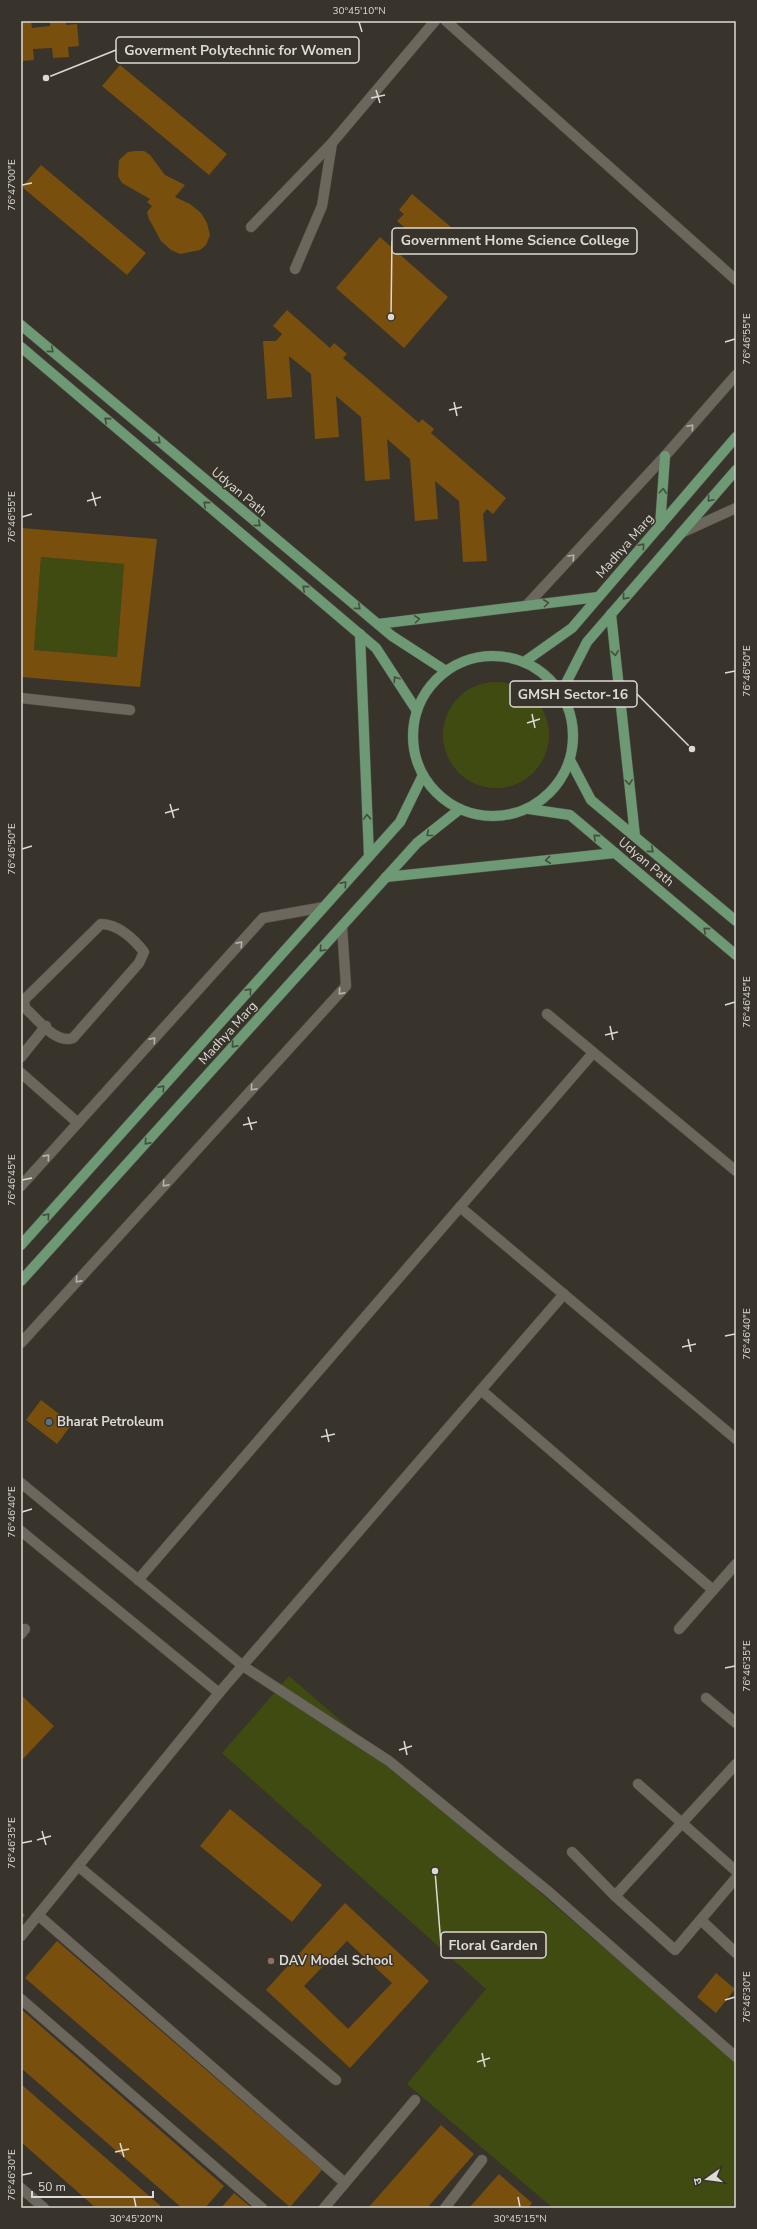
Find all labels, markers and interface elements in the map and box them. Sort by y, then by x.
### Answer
text: 30°45'10"N [332,4,386,18]
callout: Goverment Polytechnic for Women [116,37,359,63]
text: Goverment Polytechnic for Women [124,41,352,60]
text: 76°47'00"E [5,159,19,211]
callout: Government Home Science College [392,228,637,254]
text: Government Home Science College [401,231,630,250]
text: 76°46'55"E [740,313,754,365]
one-way arrow [46,346,53,353]
one-way arrow [104,417,111,424]
one-way arrow [686,424,693,432]
one-way arrow [153,436,160,443]
street label: Udyan Path [207,463,271,521]
one-way arrow [658,488,667,494]
text: 76°46'55"E [5,491,19,543]
one-way arrow [708,494,715,502]
one-way arrow [203,501,210,508]
street label: Madhya Marg [592,510,658,582]
one-way arrow [253,519,260,526]
one-way arrow [638,543,645,551]
one-way arrow [567,554,575,562]
one-way arrow [302,585,310,592]
one-way arrow [623,593,630,600]
one-way arrow [543,599,549,608]
one-way arrow [353,603,360,610]
one-way arrow [414,615,420,624]
text: 76°46'50"E [740,645,754,697]
one-way arrow [610,650,619,656]
one-way arrow [394,676,401,683]
callout: GMSH Sector-16 [510,681,637,707]
text: GMSH Sector-16 [518,685,628,704]
one-way arrow [624,779,633,785]
one-way arrow [363,814,372,820]
text: 76°46'50"E [5,823,19,875]
one-way arrow [427,829,434,836]
street label: Udyan Path [614,833,678,891]
one-way arrow [593,835,601,842]
one-way arrow [646,845,654,852]
one-way arrow [545,855,551,864]
one-way arrow [340,881,347,889]
one-way arrow [704,927,711,934]
one-way arrow [236,941,243,948]
one-way arrow [319,944,326,952]
text: 76°46'45"E [740,976,754,1028]
one-way arrow [338,987,345,995]
one-way arrow [244,988,251,996]
street label: Madhya Marg [195,997,261,1069]
one-way arrow [148,1037,156,1045]
one-way arrow [232,1041,239,1048]
one-way arrow [250,1083,258,1091]
one-way arrow [157,1085,164,1093]
one-way arrow [144,1137,152,1145]
text: 76°46'45"E [5,1154,19,1206]
one-way arrow [42,1154,50,1162]
one-way arrow [163,1179,170,1187]
one-way arrow [42,1213,50,1221]
one-way arrow [75,1275,83,1283]
text: 76°46'40"E [740,1308,754,1360]
place label: Bharat Petroleum [57,1413,164,1431]
marker: Bharat Petroleum [44,1417,54,1427]
text: 76°46'40"E [5,1486,19,1538]
text: 76°46'35"E [740,1640,754,1692]
text: 76°46'35"E [5,1817,19,1869]
callout: Floral Garden [441,1932,546,1958]
text: Floral Garden [448,1936,538,1955]
place label: DAV Model School [279,1952,394,1970]
marker: DAV Model School [266,1956,276,1966]
text: 76°46'30"E [740,1971,754,2023]
text: 76°46'30"E [5,2149,19,2201]
north arrow [687,2159,727,2199]
scale bar [32,2173,153,2199]
text: उ [690,2176,706,2186]
text: 50 m [38,2179,66,2195]
text: 30°45'20"N [109,2212,163,2226]
text: 30°45'15"N [493,2212,547,2226]

